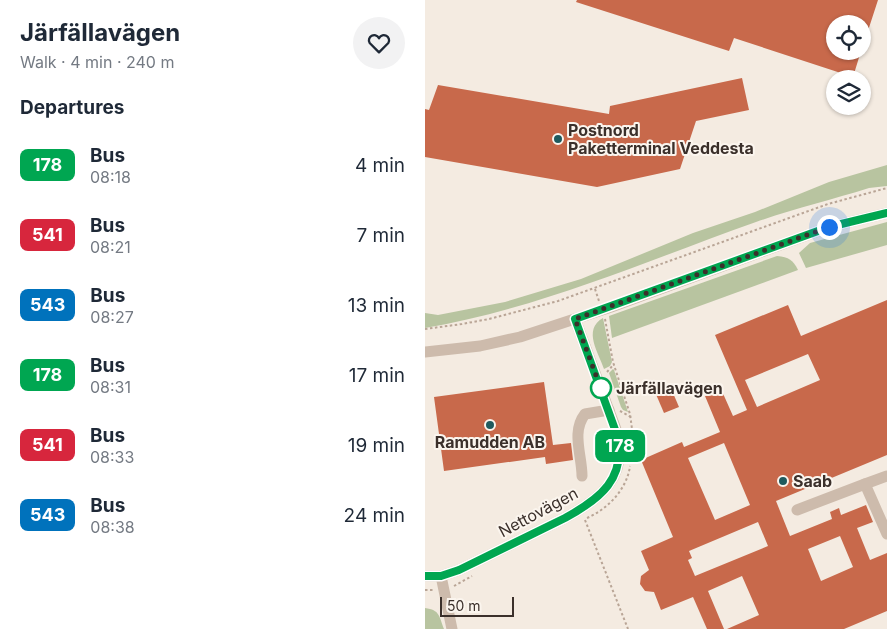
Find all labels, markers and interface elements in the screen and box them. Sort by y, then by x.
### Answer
map controls [826,15,871,115]
button: locate [826,15,871,60]
button: heart [353,17,405,69]
text: Järfällavägen [20,18,180,47]
text: Walk · 4 min · 240 m [20,52,174,72]
button: layers [826,70,871,115]
text: Departures [20,96,124,119]
place label: Postnord Paketterminal Veddesta [568,120,754,158]
marker: Postnord Paketterminal Veddesta [552,133,564,145]
text: Bus [90,144,125,167]
text: 178 [33,154,62,175]
text: 4 min [355,154,405,177]
text: 08:18 [90,167,131,187]
text: Bus [90,214,125,237]
your location [817,215,842,240]
text: 541 [32,224,63,245]
text: 7 min [356,224,405,247]
text: 08:21 [90,237,131,257]
text: Bus [90,284,125,307]
text: 543 [30,294,65,315]
text: 13 min [348,294,405,317]
text: 08:27 [90,307,134,327]
text: Bus [90,354,125,377]
text: 178 [33,364,62,385]
text: 17 min [349,364,405,387]
text: 08:31 [90,377,131,397]
marker: Järfällavägen [590,377,612,399]
place label: Järfällavägen [616,378,723,398]
marker: Ramudden AB [484,419,496,431]
text: Bus [90,424,125,447]
line badge: 178 [591,430,649,462]
place label: Ramudden AB [435,432,545,452]
text: 541 [32,434,63,455]
text: 19 min [348,434,405,457]
text: 178 [605,435,635,456]
text: 08:33 [90,447,134,467]
place label: Saab [793,471,832,491]
marker: Saab [777,475,789,487]
street label: Nettovägen [495,483,581,541]
text: Bus [90,494,125,517]
text: 543 [30,504,65,525]
text: 24 min [344,504,405,527]
text: 08:38 [90,517,135,537]
scale bar [440,594,514,617]
text: 50 m [447,597,481,614]

